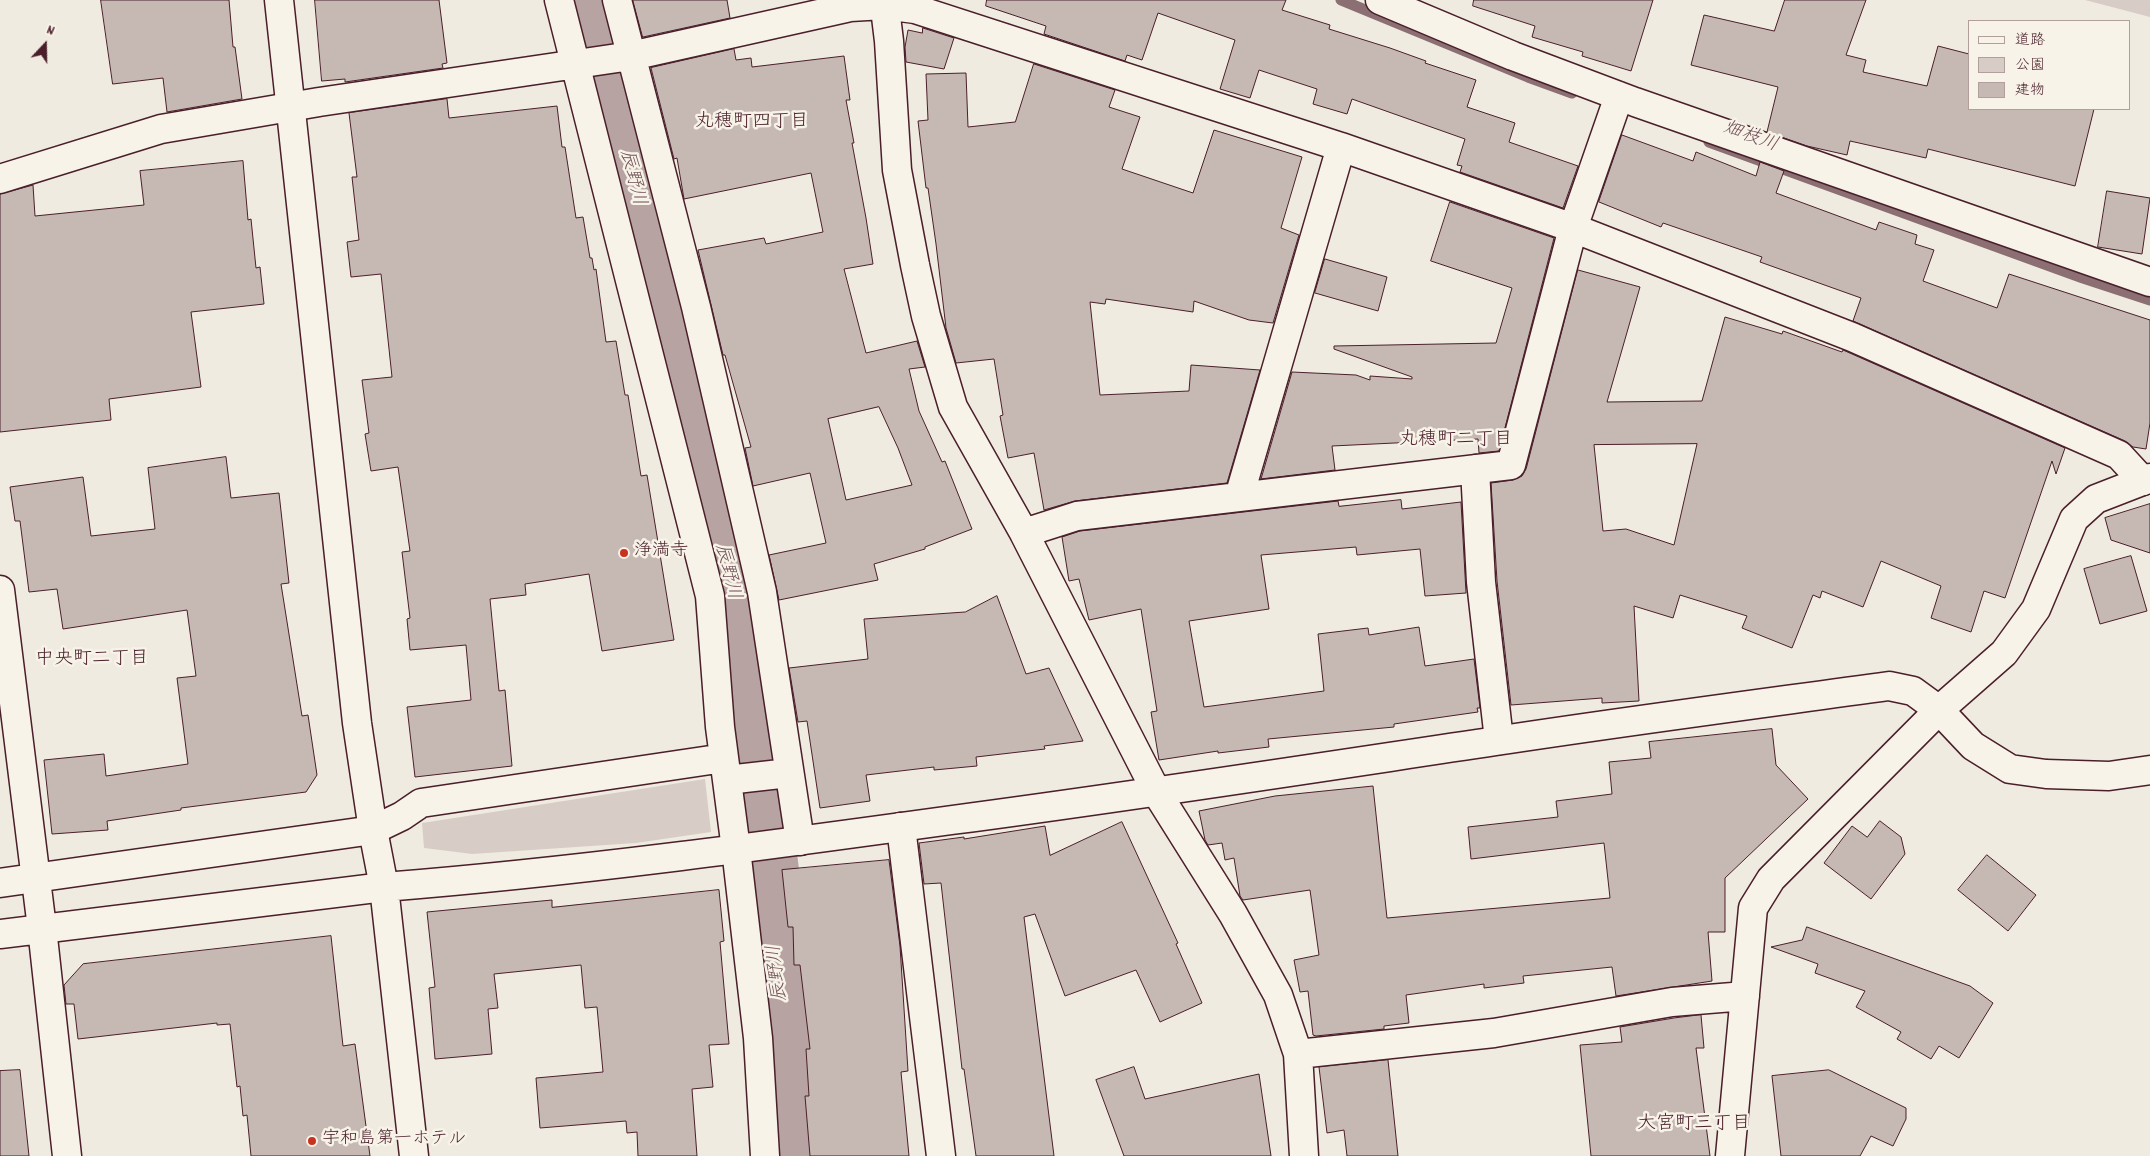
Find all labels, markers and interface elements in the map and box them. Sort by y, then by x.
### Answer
north arrow [20,20,70,70]
text: N [44,20,57,42]
legend [1968,20,2130,110]
text: 道路 [2015,30,2045,52]
text: 公園 [2015,55,2045,77]
text: 建物 [2015,80,2045,102]
district label: 丸穂町四丁目 [695,112,809,134]
water label: 畑枝川 [1719,118,1781,158]
water label: 辰野川 [613,148,649,208]
district label: 丸穂町二丁目 [1399,430,1513,452]
place label: 浄満寺 [634,542,688,564]
water label: 辰野川 [708,542,744,602]
marker: 浄満寺 [618,547,630,559]
district label: 中央町二丁目 [35,649,149,671]
water label: 辰野川 [764,943,794,1003]
district label: 大宮町三丁目 [1637,1114,1751,1136]
place label: 宇和島第一ホテル [322,1130,466,1152]
marker: 宇和島第一ホテル [306,1135,318,1147]

